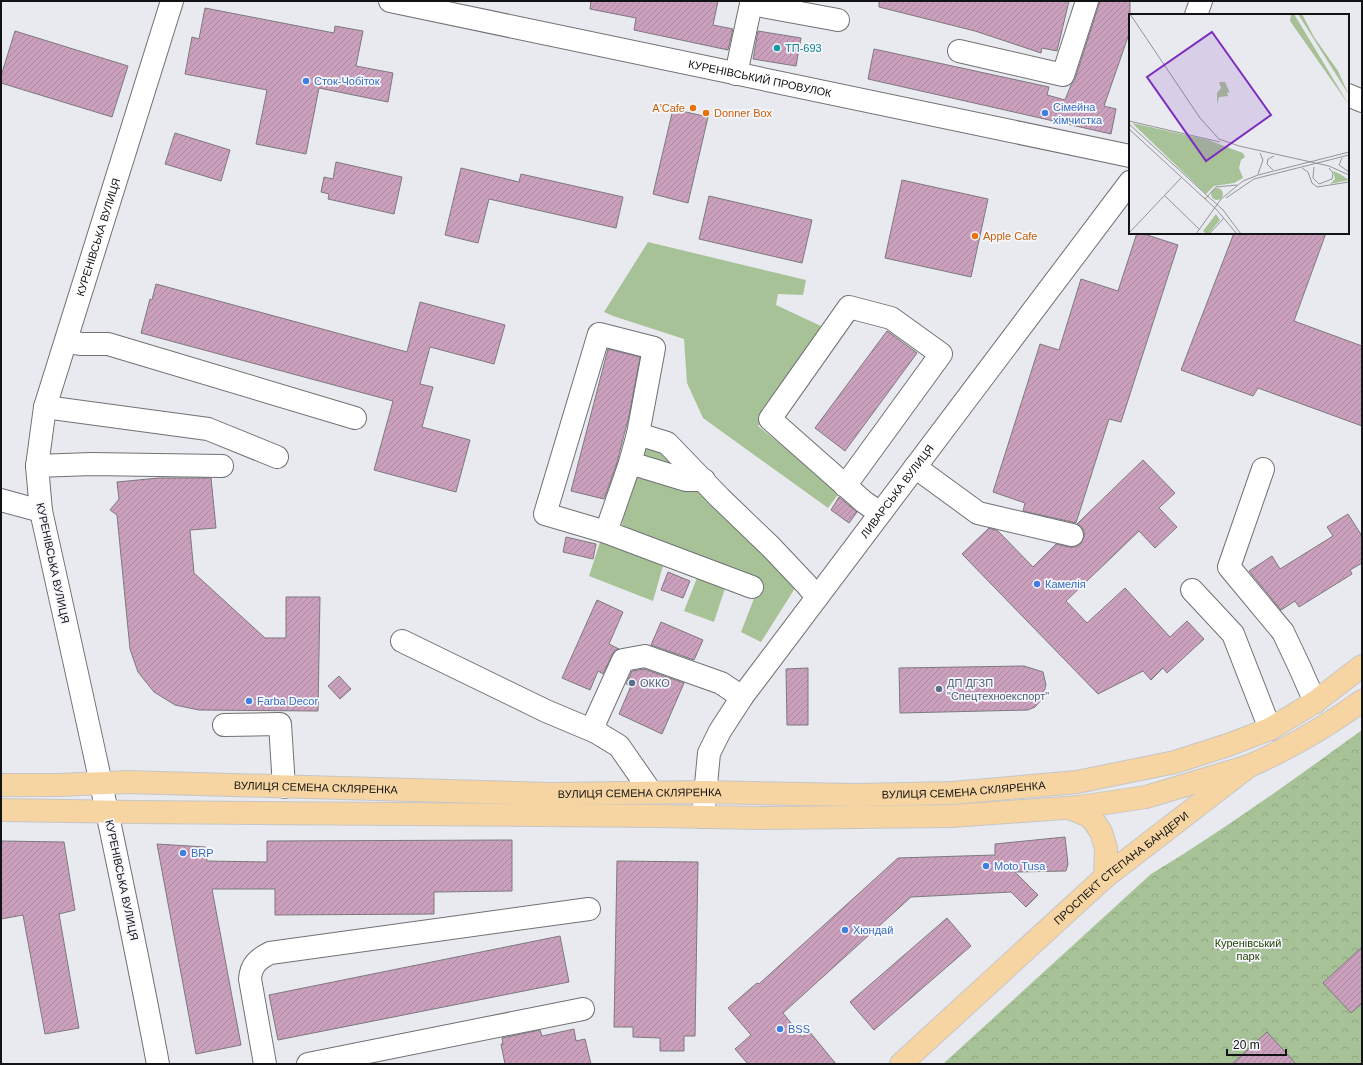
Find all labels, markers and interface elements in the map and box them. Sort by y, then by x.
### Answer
inset map [1129,14,1349,234]
place label: ТП-693 [785,42,822,54]
marker: ТП-693 [772,43,782,53]
street label: КУРЕНІВСЬКИЙ ПРОВУЛОК [687,58,833,99]
place label: Сток-Чобіток [314,75,380,87]
marker: Сток-Чобіток [301,76,311,86]
place label: Сімейна хімчистка [1053,101,1103,126]
place label: A'Cafe [652,102,685,114]
marker: A'Cafe [688,103,698,113]
place label: Donner Box [714,107,773,119]
marker: Donner Box [701,108,711,118]
marker: Сімейна хімчистка [1040,108,1050,118]
street label: КУРЕНІВСЬКА ВУЛИЦЯ [74,177,122,298]
place label: Apple Cafe [983,230,1037,242]
marker: Apple Cafe [970,231,980,241]
street label: ЛИВАРСЬКА ВУЛИЦЯ [858,442,936,540]
street label: КУРЕНІВСЬКА ВУЛИЦЯ [34,502,72,624]
place label: Камелія [1045,578,1086,590]
marker: Камелія [1032,579,1042,589]
place label: ОККО [640,677,670,689]
place label: ДП ДГЗП "Спецтехноекспорт" [947,677,1049,702]
marker: ОККО [627,678,637,688]
marker: ДП ДГЗП "Спецтехноекспорт" [934,684,944,694]
place label: Farba Decor [257,695,318,707]
marker: Farba Decor [244,696,254,706]
street label: ВУЛИЦЯ СЕМЕНА СКЛЯРЕНКА [234,779,399,796]
street label: ВУЛИЦЯ СЕМЕНА СКЛЯРЕНКА [882,779,1047,800]
street label: ВУЛИЦЯ СЕМЕНА СКЛЯРЕНКА [558,786,723,800]
street label: ПРОСПЕКТ СТЕПАНА БАНДЕРИ [1052,809,1191,927]
street label: КУРЕНІВСЬКА ВУЛИЦЯ [103,819,141,941]
place label: BRP [191,847,214,859]
marker: BRP [178,848,188,858]
place label: Moto Tusa [994,860,1046,872]
marker: Moto Tusa [981,861,991,871]
place label: Хюндай [853,924,893,936]
marker: Хюндай [840,925,850,935]
park label: Куренівський парк [1215,937,1281,962]
place label: BSS [788,1023,810,1035]
marker: BSS [775,1024,785,1034]
scale bar [1227,1031,1286,1057]
text: 20 m [1233,1038,1260,1052]

